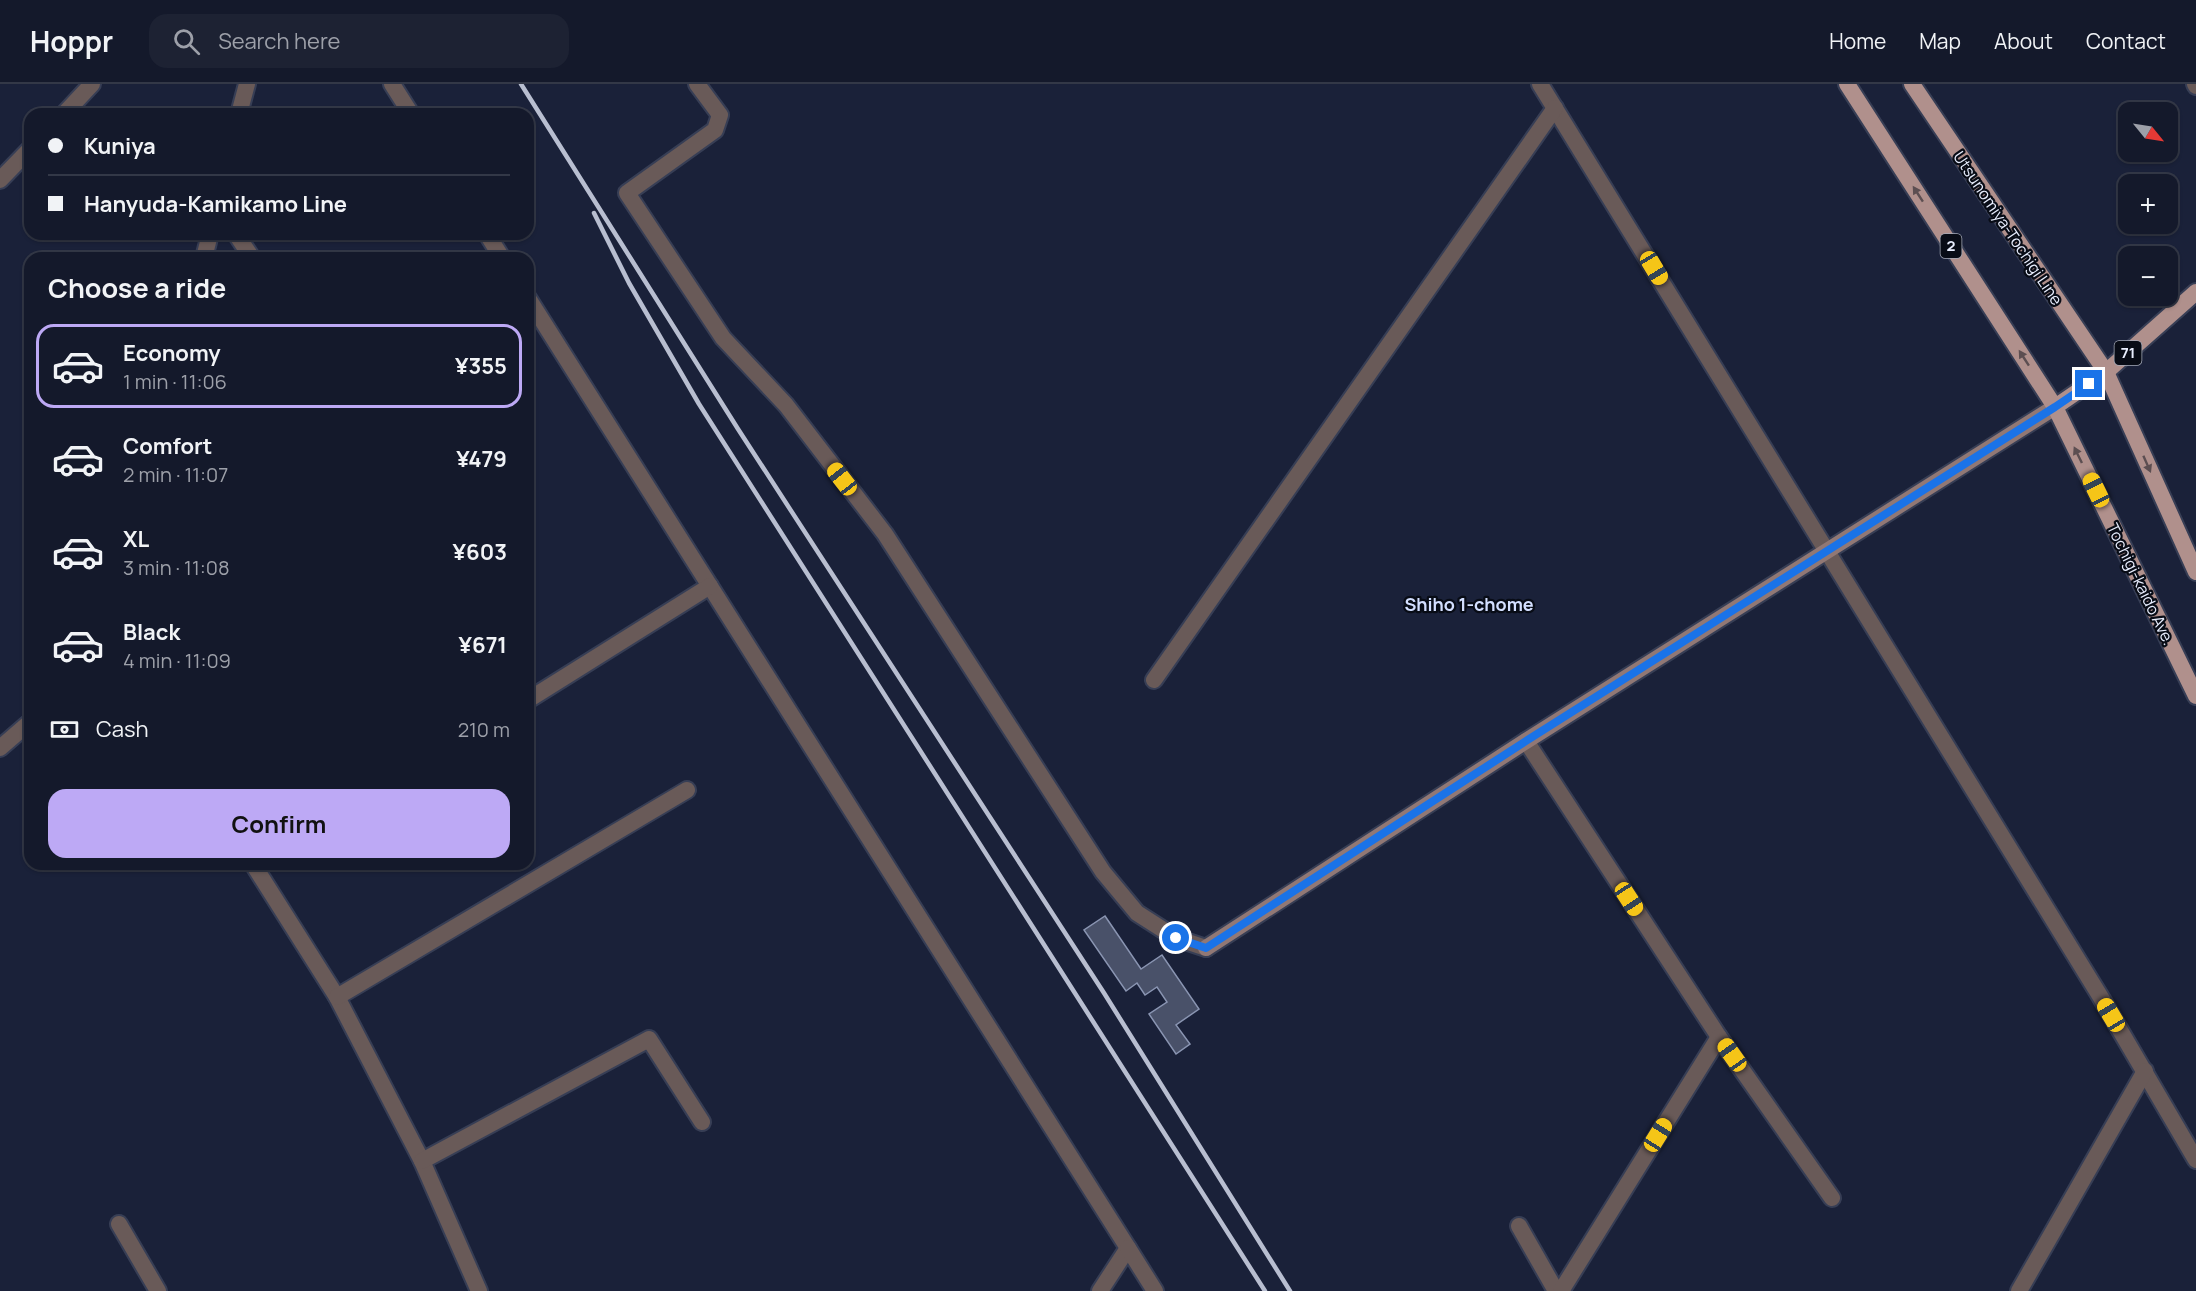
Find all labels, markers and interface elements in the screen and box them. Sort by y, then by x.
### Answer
search box [149,14,569,68]
text: Hoppr [30,22,113,60]
icon: search [170,25,203,58]
text: Search here [218,26,340,56]
text: Home [1829,27,1886,55]
text: Map [1919,27,1961,55]
text: About [1994,27,2053,55]
text: Contact [2086,27,2166,55]
north arrow [2118,102,2178,162]
map controls [2118,102,2178,306]
text: Kuniya [84,131,156,161]
street label: Utsunomiya-Tochigi Line [1948,147,2068,309]
button: + [2118,174,2178,234]
one-way arrow [1913,186,1924,202]
text: Hanyuda-Kamikamo Line [84,189,347,219]
road number: 2 [1940,234,1962,258]
button: − [2118,246,2178,306]
car [1637,248,1671,288]
text: Choose a ride [48,269,226,306]
text: Economy [123,338,221,368]
icon: car [51,339,105,393]
road number: 71 [2114,341,2142,365]
one-way arrow [2018,350,2029,366]
text: ¥355 [455,351,507,381]
text: 1 min · 11:06 [123,368,227,395]
route end [2075,370,2102,397]
text: Comfort [123,431,212,461]
icon: car [51,432,105,486]
text: ¥479 [456,444,507,474]
one-way arrow [2074,446,2083,463]
one-way arrow [2142,455,2152,473]
car [824,459,860,499]
text: 2 min · 11:07 [123,461,228,488]
car [2080,470,2112,510]
street label: Tochigi-kaido Ave. [2102,519,2180,649]
text: XL [123,524,149,554]
icon: car [51,525,105,579]
text: ¥603 [453,537,507,567]
text: 3 min · 11:08 [123,554,230,581]
district label: Shiho 1-chome [1404,592,1534,616]
text: Black [123,617,180,647]
icon: car [51,618,105,672]
text: ¥671 [459,630,507,660]
text: 4 min · 11:09 [123,647,231,674]
icon: cash [48,713,81,746]
text: Cash [96,714,149,744]
text: 210 m [458,716,510,743]
button: Confirm [48,789,510,858]
car [1612,879,1646,919]
route start [1162,924,1189,951]
car [2094,995,2128,1035]
car [1714,1035,1750,1075]
car [1641,1115,1675,1155]

